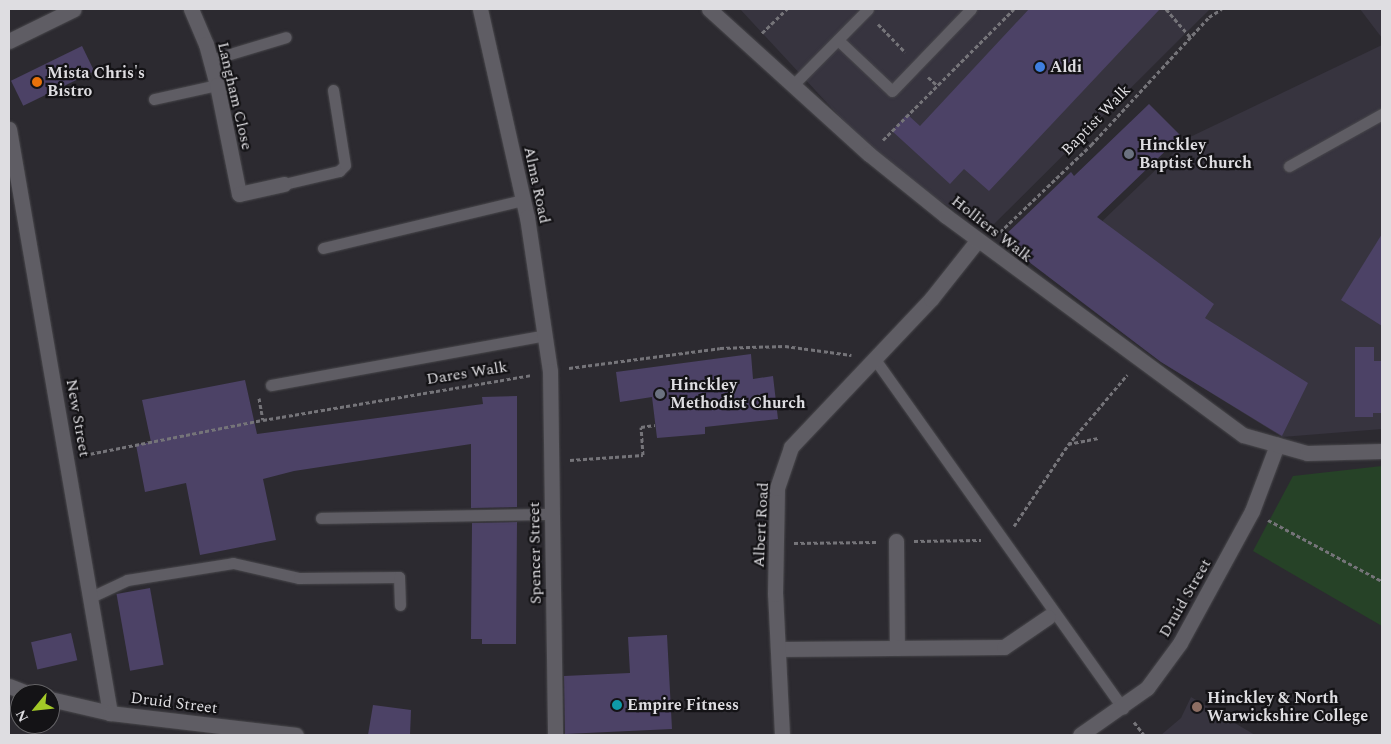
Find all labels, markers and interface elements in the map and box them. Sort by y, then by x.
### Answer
street label: Langham Close [213,40,257,152]
place label: Aldi [1050,57,1082,77]
marker: Aldi [1034,61,1046,73]
place label: Mista Chris's Bistro [47,63,145,101]
marker: Mista Chris's Bistro [31,76,43,88]
street label: Baptist Walk [1057,81,1135,159]
place label: Hinckley Baptist Church [1139,135,1252,173]
street label: Alma Road [519,145,555,225]
marker: Hinckley Baptist Church [1123,148,1135,160]
street label: Holliers Walk [948,191,1036,267]
street label: Dares Walk [425,357,509,389]
place label: Hinckley Methodist Church [670,375,806,413]
street label: New Street [62,378,94,458]
marker: Hinckley Methodist Church [654,388,666,400]
street label: Albert Road [749,482,773,568]
street label: Spencer Street [525,502,545,604]
street label: Druid Street [1155,555,1215,641]
north arrow [10,684,60,734]
street label: Druid Street [129,688,219,718]
place label: Hinckley & North Warwickshire College [1207,688,1368,726]
place label: Empire Fitness [627,695,739,715]
marker: Empire Fitness [611,699,623,711]
marker: Hinckley & North Warwickshire College [1191,701,1203,713]
text: N [10,706,34,726]

